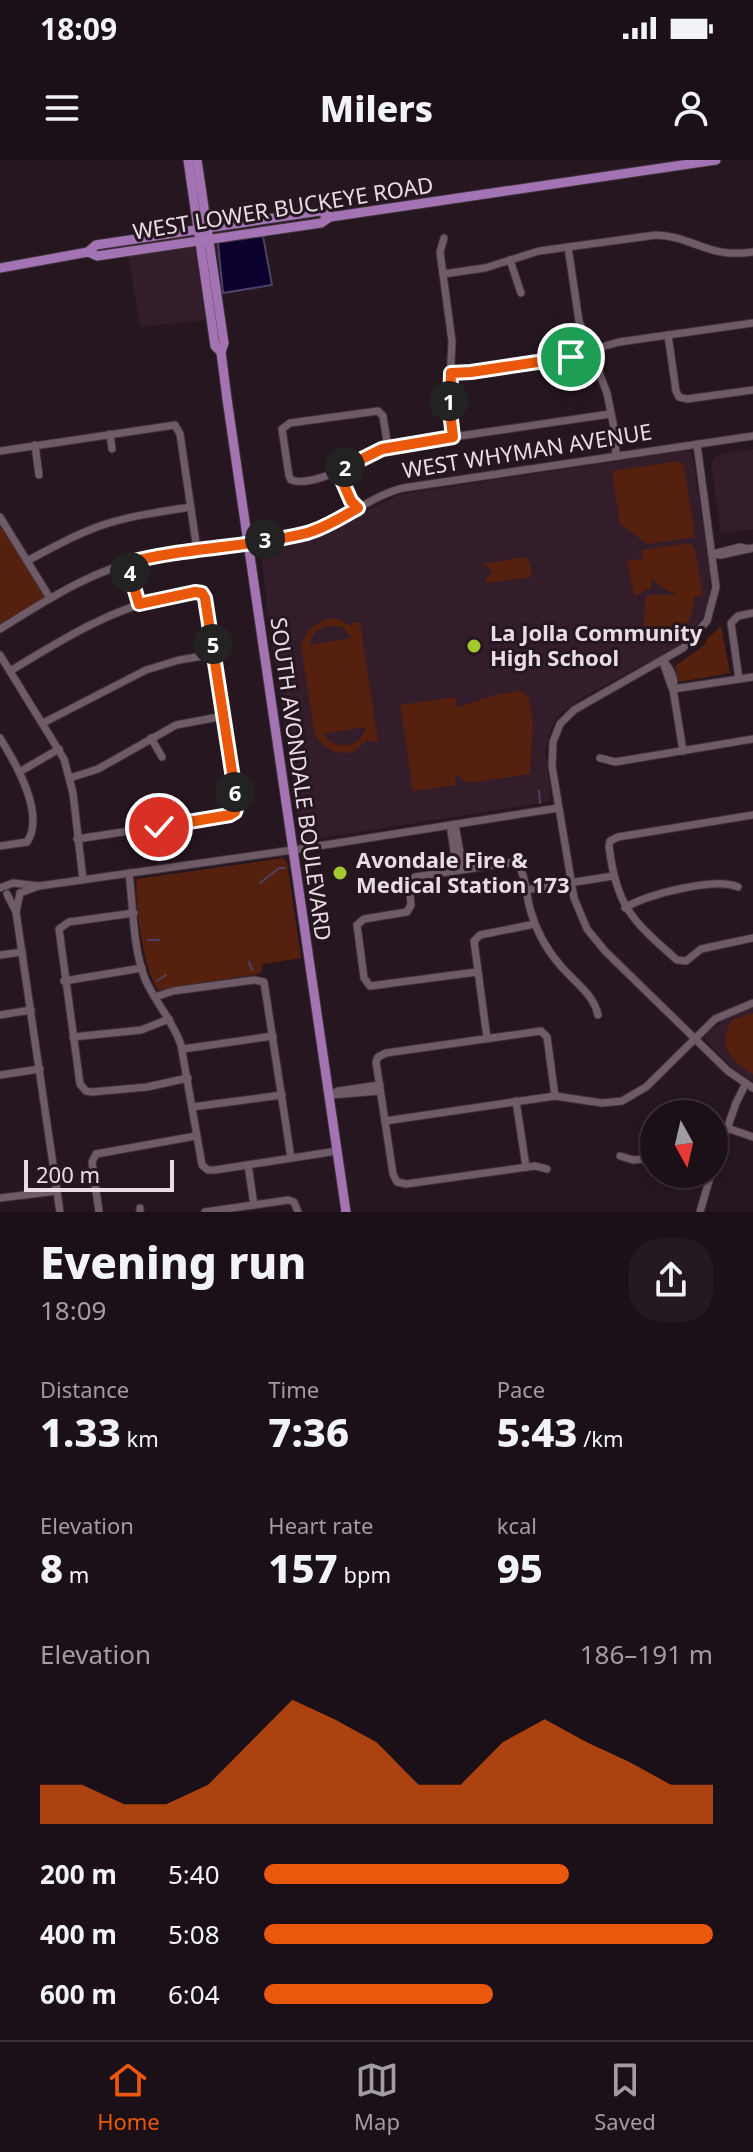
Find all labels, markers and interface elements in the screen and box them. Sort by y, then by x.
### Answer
text: 18:09 [40,8,117,49]
text: Milers [320,84,433,133]
icon: menu [40,86,84,130]
icon: person [669,86,713,130]
street label: WEST LOWER BUCKEYE ROAD [130,168,435,246]
pin [537,323,605,391]
icon: arrive [549,335,593,379]
pin: 1 [429,381,469,421]
text: 1 [443,386,455,416]
street label: WEST WHYMAN AVENUE [400,415,654,485]
pin: 2 [325,447,365,487]
text: 2 [339,452,351,482]
pin: 3 [245,519,285,559]
text: 3 [259,524,271,554]
pin: 4 [110,552,150,592]
text: 4 [124,557,136,587]
street label: SOUTH AVONDALE BOULEVARD [264,615,340,942]
place label: La Jolla Community High School [490,617,703,672]
pin: 5 [193,624,233,664]
text: 5 [207,629,219,659]
marker: La Jolla Community High School [465,637,483,655]
pin: 6 [215,772,255,812]
text: 6 [229,777,241,807]
pin [125,793,193,861]
icon: check [137,805,181,849]
place label: Avondale Fire & Medical Station 173 [356,844,570,899]
marker: Avondale Fire & Medical Station 173 [331,864,349,882]
north arrow [640,1100,728,1188]
map controls [640,1100,728,1188]
scale bar [24,1156,174,1192]
text: 200 m [36,1159,100,1189]
text: Evening run [40,1232,306,1292]
button: share [629,1238,713,1322]
text: 18:09 [40,1292,106,1328]
text: Distance [40,1374,129,1404]
text: Time [268,1374,319,1404]
text: Pace [497,1374,545,1404]
text: 1.33 [40,1404,121,1459]
text: 7:36 [268,1404,349,1459]
text: 5:43 [497,1404,577,1459]
text: km [121,1423,159,1453]
text: /km [577,1423,624,1453]
text: Elevation [40,1510,134,1540]
text: Heart rate [268,1510,373,1540]
text: kcal [497,1510,537,1540]
text: 8 [40,1540,63,1595]
text: 157 [268,1540,338,1595]
text: 95 [497,1540,543,1595]
text: m [63,1559,89,1589]
text: bpm [338,1559,391,1589]
text: Elevation [40,1636,151,1672]
text: 186–191 m [580,1636,713,1672]
text: 200 m [40,1856,117,1892]
text: 5:40 [168,1856,220,1892]
text: 400 m [40,1916,117,1952]
text: 5:08 [168,1916,220,1952]
text: 600 m [40,1976,117,2012]
text: 6:04 [168,1976,220,2012]
tab: Home [97,2058,160,2136]
tab: Map [354,2058,400,2136]
tab: Saved [594,2058,656,2136]

